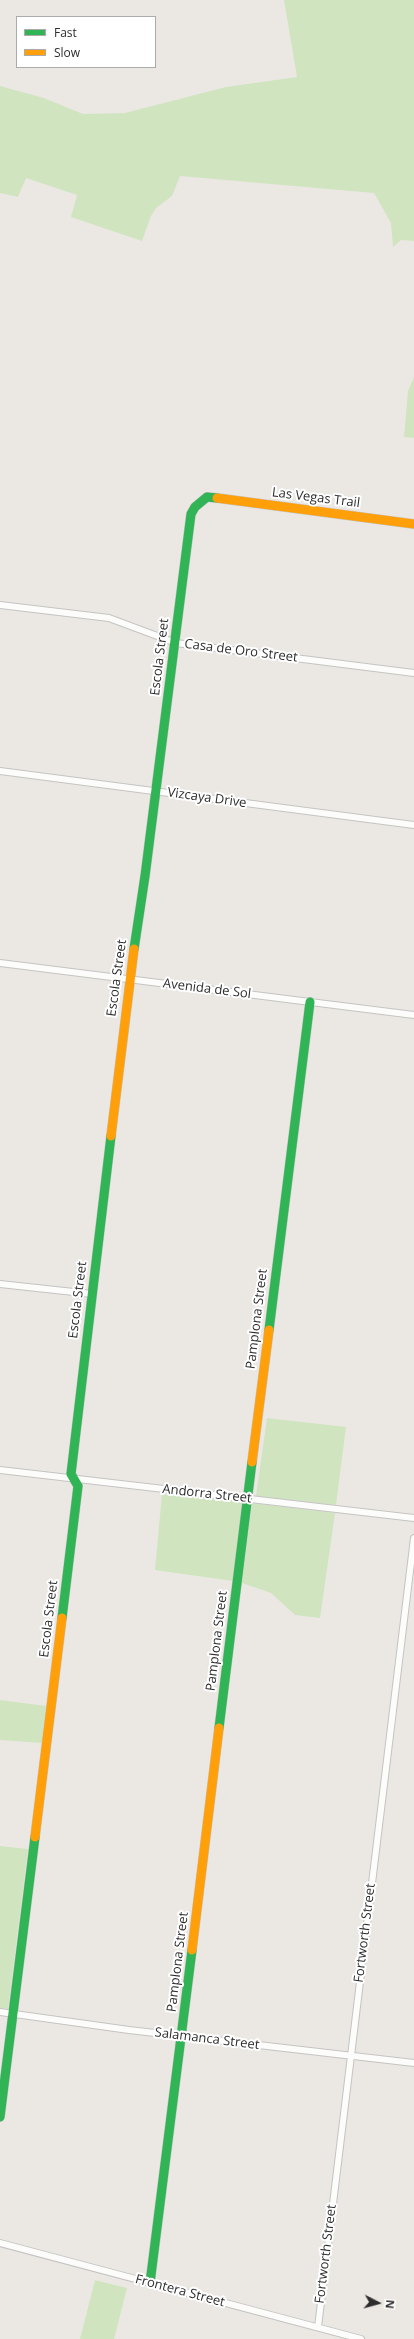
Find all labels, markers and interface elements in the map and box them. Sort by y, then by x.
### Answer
legend [16,16,156,68]
text: Fast [54,24,77,41]
text: Slow [54,44,80,61]
street label: Las Vegas Trail [271,485,361,511]
street label: Escola Street [148,618,172,696]
street label: Casa de Oro Street [184,636,298,666]
street label: Vizcaya Drive [167,785,247,811]
street label: Escola Street [104,938,130,1018]
street label: Avenida de Sol [162,976,252,1002]
street label: Escola Street [66,1261,90,1339]
street label: Pamplona Street [243,1268,271,1370]
street label: Andorra Street [162,1482,252,1506]
street label: Escola Street [37,1580,61,1658]
street label: Pamplona Street [203,1590,231,1692]
street label: Fortworth Street [351,1882,379,1984]
street label: Pamplona Street [164,1911,192,2013]
street label: Salamanca Street [154,2025,260,2053]
street label: Fortworth Street [312,2203,340,2305]
street label: Frontera Street [134,2272,226,2310]
north arrow [358,2283,398,2323]
text: N [383,2299,398,2310]

